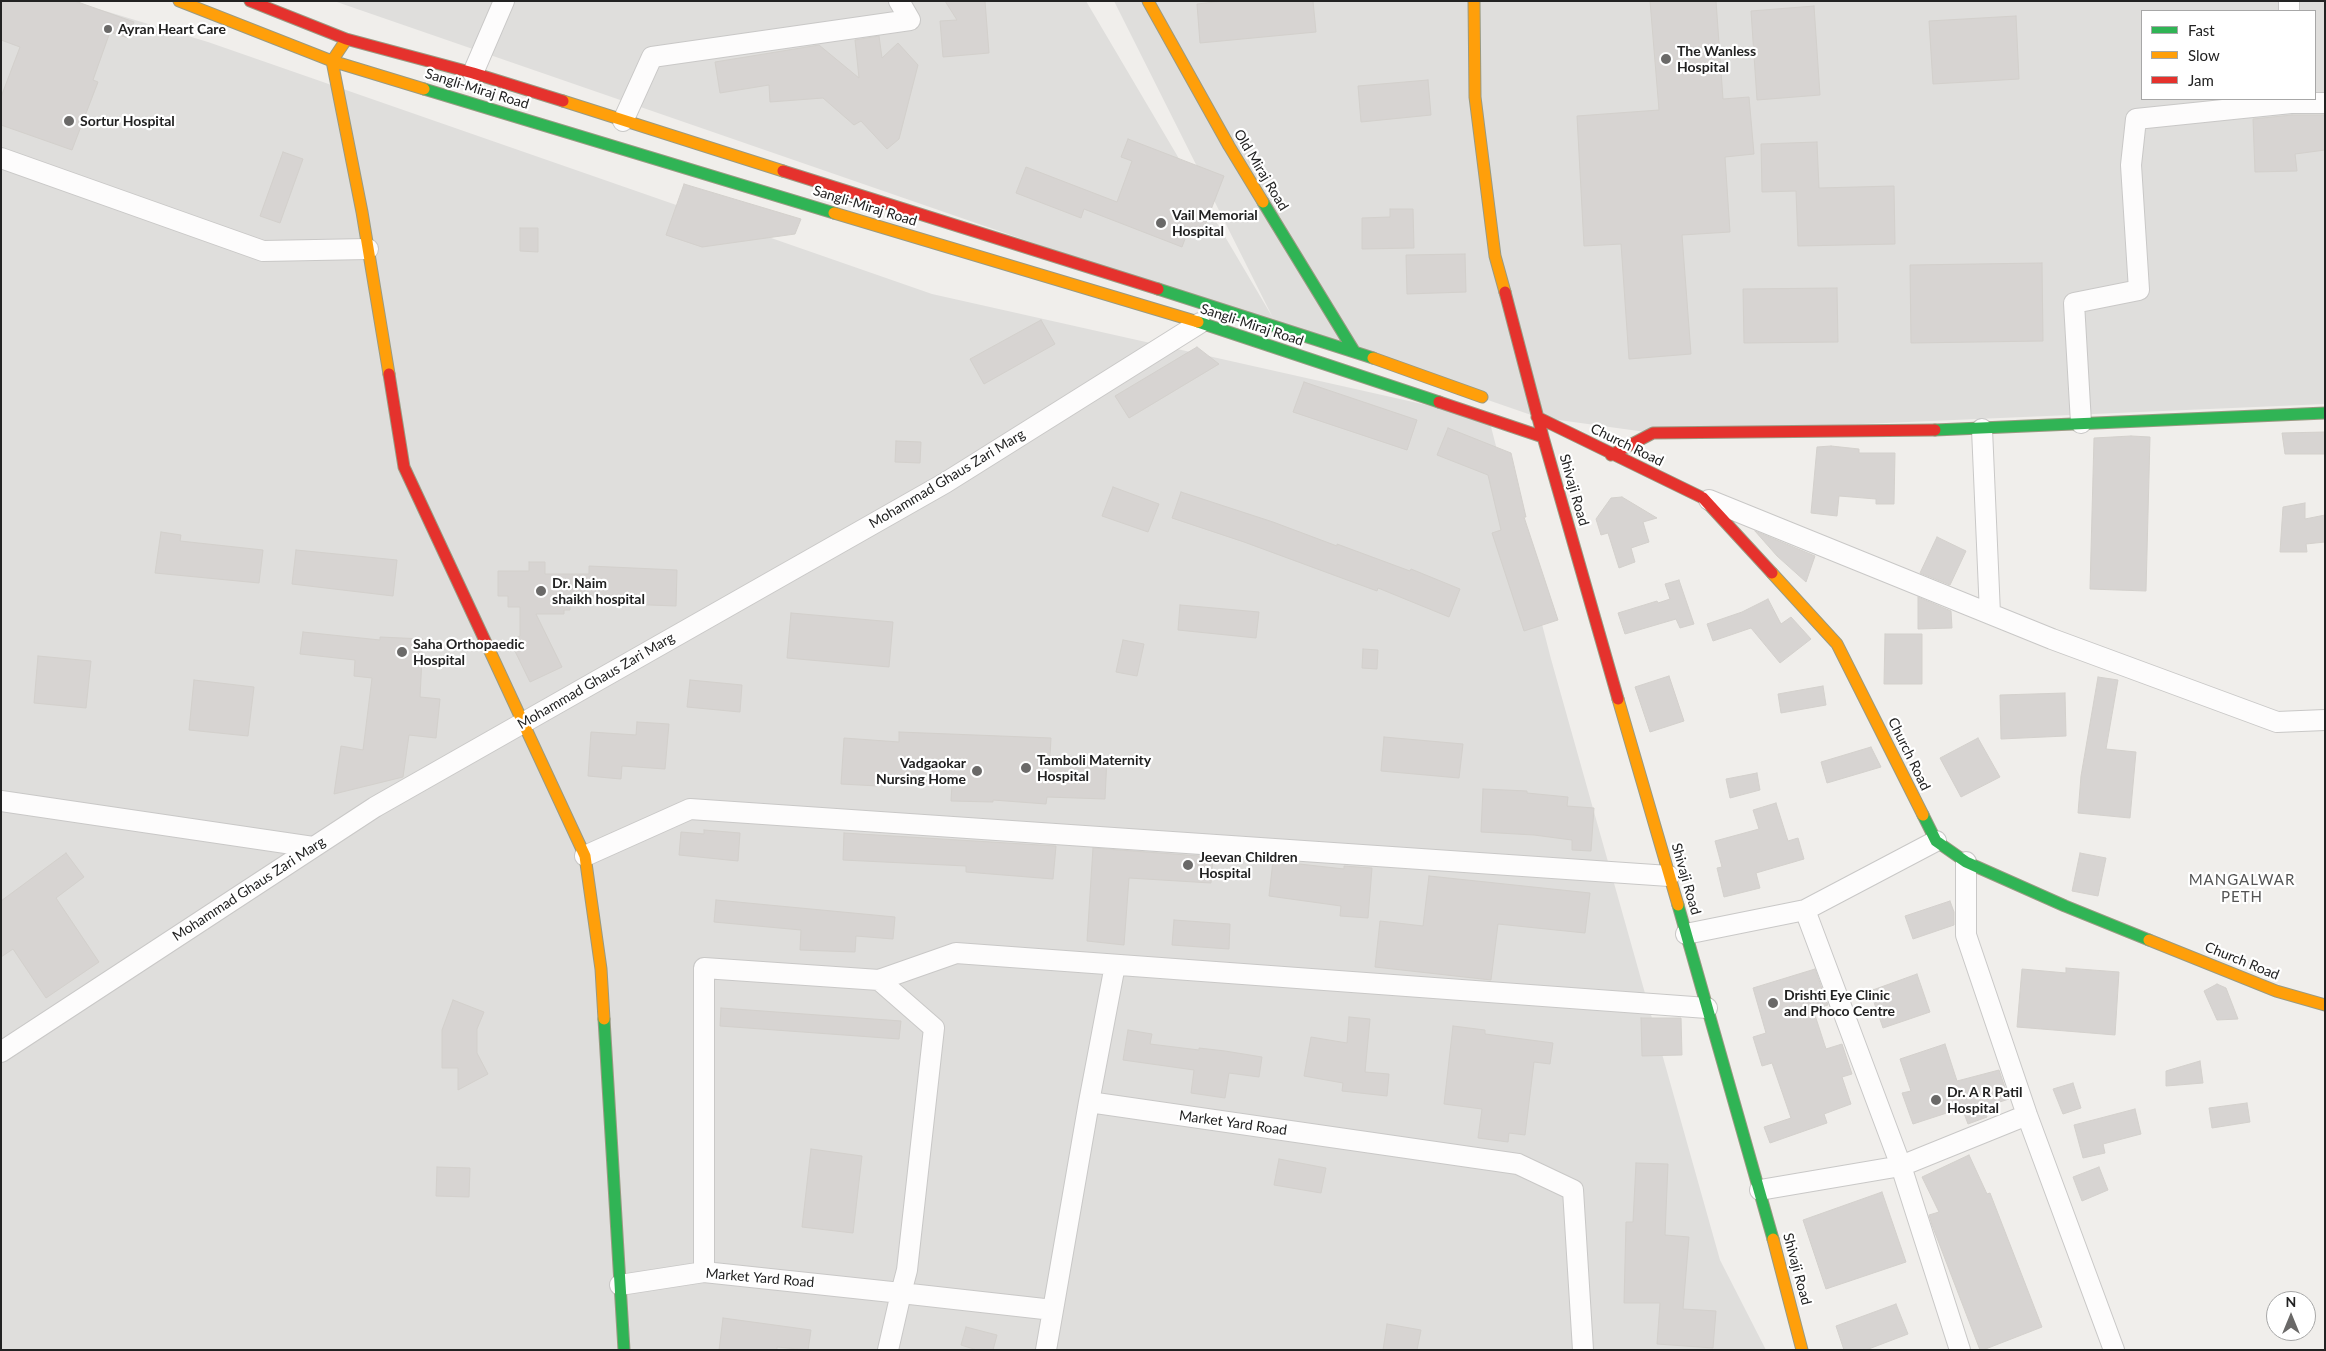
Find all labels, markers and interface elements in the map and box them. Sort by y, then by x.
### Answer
legend [2141,10,2316,100]
place label: Ayran Heart Care [118,21,226,37]
text: Fast [2188,21,2215,39]
marker: Ayran Heart Care [102,23,114,35]
place label: The Wanless Hospital [1677,43,1756,75]
text: Slow [2188,46,2220,64]
marker: The Wanless Hospital [1659,52,1673,66]
street label: Sangli-Miraj Road [423,65,531,113]
text: Jam [2188,71,2214,89]
place label: Sortur Hospital [80,113,175,129]
marker: Sortur Hospital [62,114,76,128]
street label: Old Miraj Road [1230,126,1292,214]
street label: Sangli-Miraj Road [811,182,919,230]
place label: Vail Memorial Hospital [1172,207,1258,240]
marker: Vail Memorial Hospital [1154,216,1168,230]
street label: Sangli-Miraj Road [1198,300,1306,350]
street label: Church Road [1588,420,1666,470]
street label: Mohammad Ghaus Zari Marg [866,426,1028,532]
street label: Shivaji Road [1556,452,1592,528]
place label: Dr. Naim shaikh hospital [552,575,645,608]
marker: Dr. Naim shaikh hospital [534,584,548,598]
street label: Mohammad Ghaus Zari Marg [514,629,678,733]
place label: Saha Orthopaedic Hospital [413,636,524,669]
marker: Saha Orthopaedic Hospital [395,645,409,659]
street label: Church Road [1884,715,1934,793]
place label: Tamboli Maternity Hospital [1037,752,1151,784]
place label: Vadgaokar Nursing Home [876,755,966,788]
marker: Tamboli Maternity Hospital [1019,761,1033,775]
marker: Vadgaokar Nursing Home [970,764,984,778]
street label: Mohammad Ghaus Zari Marg [170,833,328,945]
street label: Shivaji Road [1668,841,1704,917]
place label: Jeevan Children Hospital [1199,849,1298,882]
marker: Jeevan Children Hospital [1181,858,1195,872]
district label: MANGALWAR PETH [2188,871,2296,906]
street label: Church Road [2202,938,2282,984]
place label: Drishti Eye Clinic and Phoco Centre [1784,987,1895,1020]
marker: Drishti Eye Clinic and Phoco Centre [1766,996,1780,1010]
place label: Dr. A R Patil Hospital [1947,1084,2022,1116]
marker: Dr. A R Patil Hospital [1929,1093,1943,1107]
street label: Market Yard Road [1178,1107,1288,1139]
street label: Shivaji Road [1779,1231,1815,1307]
street label: Market Yard Road [705,1265,815,1291]
north arrow [2266,1291,2316,1341]
text: N [2286,1293,2296,1310]

